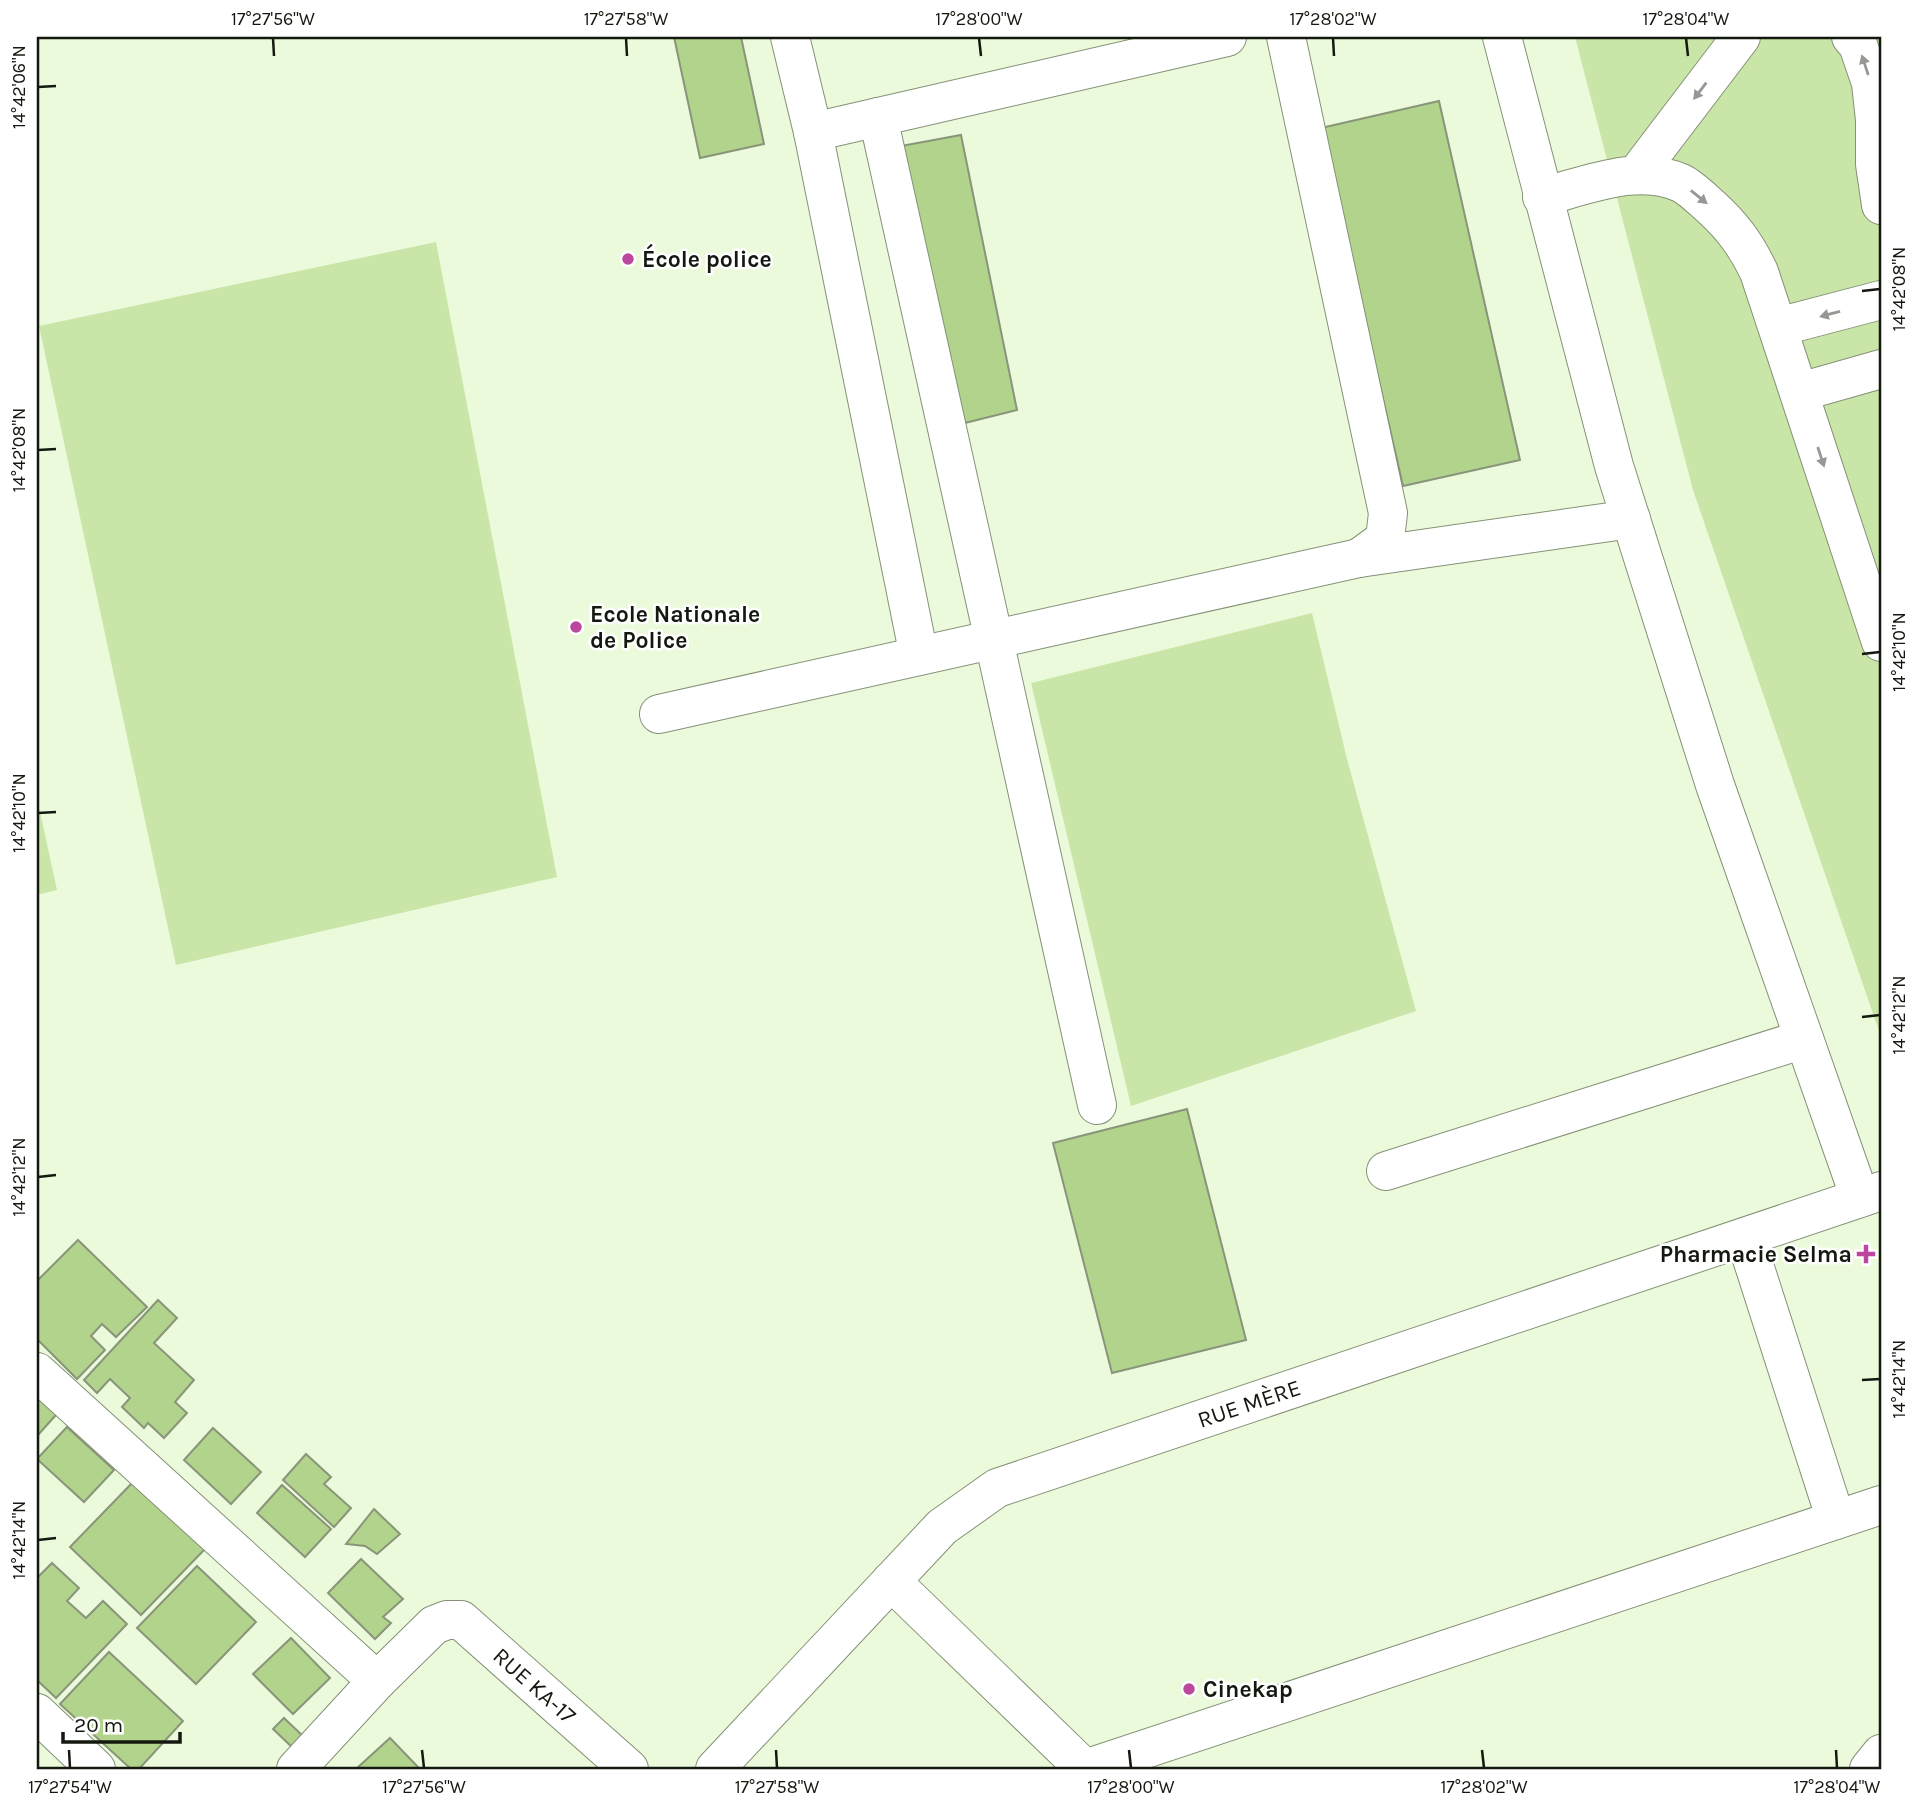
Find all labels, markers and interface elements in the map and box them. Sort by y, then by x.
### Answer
text: 17°27'56"W [231,8,315,30]
text: 17°27'58"W [584,8,668,30]
text: 17°28'00"W [935,8,1023,30]
text: 17°28'02"W [1289,8,1377,30]
text: 17°28'04"W [1643,8,1729,30]
text: 14°42'06"N [8,45,30,129]
one-way arrow [1859,54,1870,75]
one-way arrow [1694,82,1708,100]
one-way arrow [1689,189,1707,204]
place label: École police [642,243,772,273]
text: 14°42'08"N [1888,247,1910,331]
marker: École police [620,251,636,267]
one-way arrow [1819,309,1841,320]
text: 14°42'08"N [8,408,30,492]
one-way arrow [1816,446,1826,467]
place label: Ecole Nationale de Police [590,601,760,654]
text: 14°42'10"N [1888,612,1910,692]
marker: Ecole Nationale de Police [568,619,584,635]
text: 14°42'10"N [8,773,30,853]
text: 14°42'12"N [1888,975,1910,1055]
text: 14°42'12"N [8,1137,30,1217]
place label: Pharmacie Selma [1660,1241,1852,1268]
marker: Pharmacie Selma [1858,1246,1874,1262]
text: 14°42'14"N [1888,1340,1910,1418]
street label: RUE MÈRE [1194,1374,1304,1434]
text: 14°42'14"N [8,1501,30,1579]
street label: RUE KA-17 [488,1642,581,1730]
place label: Cinekap [1203,1676,1293,1703]
marker: Cinekap [1181,1681,1197,1697]
scale bar [63,1701,180,1745]
text: 20 m [74,1713,123,1737]
text: 17°27'54"W [28,1776,112,1798]
text: 17°27'56"W [382,1776,466,1798]
text: 17°27'58"W [735,1776,819,1798]
text: 17°28'00"W [1087,1776,1175,1798]
text: 17°28'02"W [1440,1776,1528,1798]
text: 17°28'04"W [1794,1776,1880,1798]

